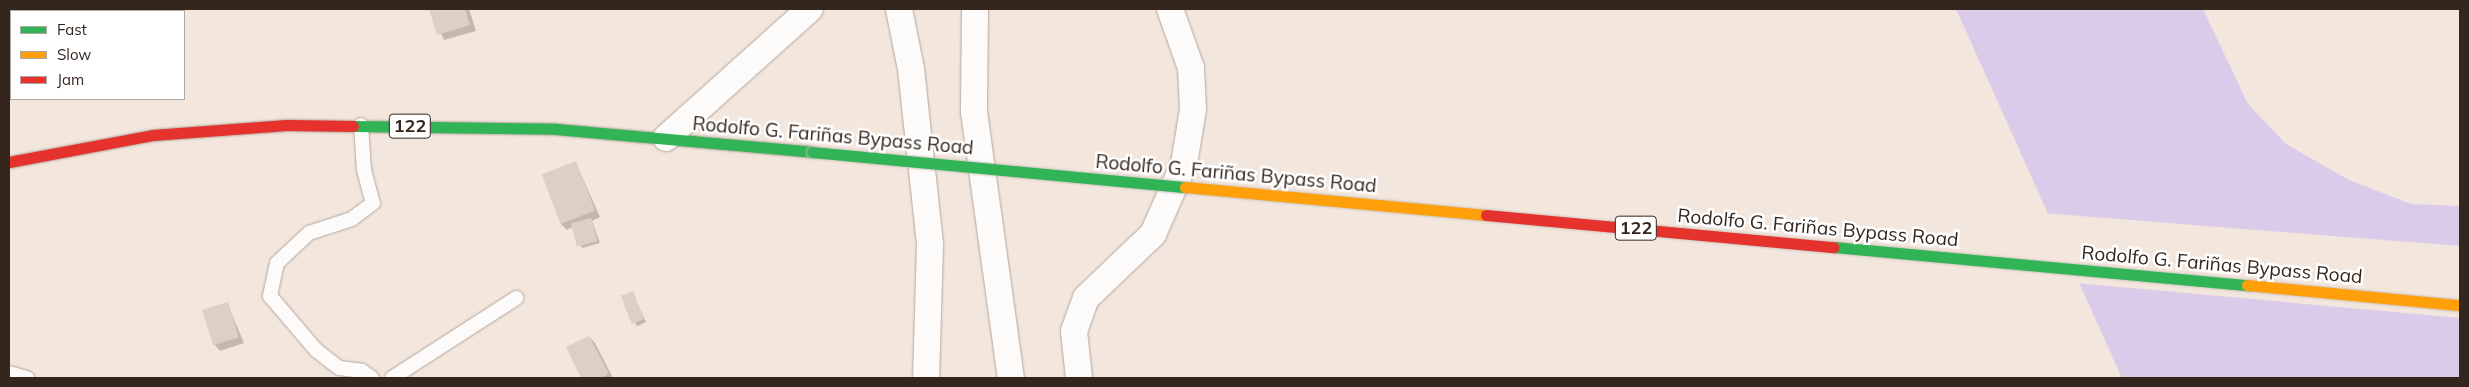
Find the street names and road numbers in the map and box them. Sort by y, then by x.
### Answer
road number: 122 [389,110,431,142]
street label: Rodolfo G. Fariñas Bypass Road [692,112,974,160]
street label: Rodolfo G. Fariñas Bypass Road [1095,150,1377,198]
street label: Rodolfo G. Fariñas Bypass Road [1677,204,1959,252]
road number: 122 [1615,212,1657,244]
street label: Rodolfo G. Fariñas Bypass Road [2081,241,2363,289]

